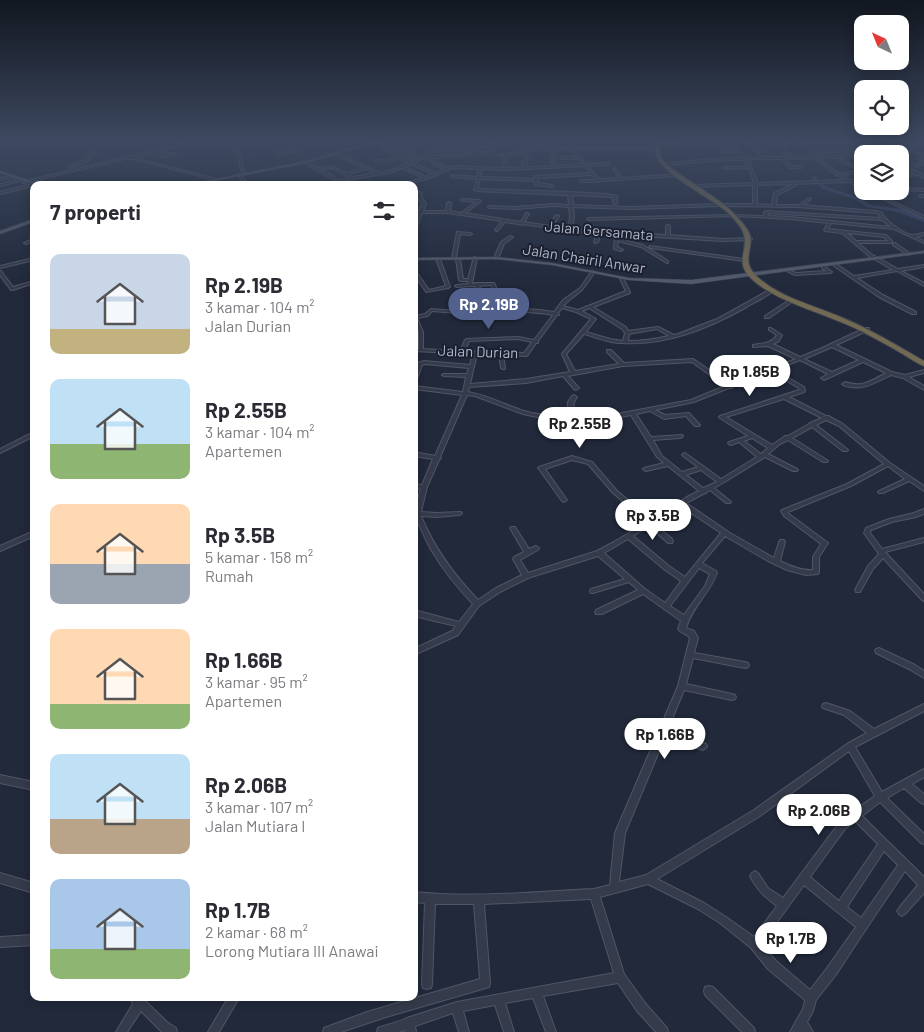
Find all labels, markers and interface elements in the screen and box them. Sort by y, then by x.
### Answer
north arrow [854,15,909,70]
map controls [854,15,909,200]
button: locate [854,80,909,135]
button: layers [854,145,909,200]
icon: filters [370,197,398,225]
text: 7 properti [50,199,141,224]
street label: Jalan Gersamata [544,216,654,244]
street label: Jalan Chairil Anwar [522,239,647,277]
text: Rp 2.19B [205,272,283,297]
icon: home [90,274,150,334]
pin: Rp 2.19B [437,288,541,330]
text: Rp 2.19B [459,294,519,313]
text: 3 kamar · 104 m² [205,297,315,316]
text: Jalan Durian [205,316,291,335]
street label: Jalan Durian [437,341,519,361]
pin: Rp 1.85B [698,354,802,397]
text: Rp 1.85B [720,361,780,380]
text: Rp 2.55B [205,397,287,422]
icon: home [90,399,150,459]
pin: Rp 2.55B [528,406,632,449]
text: Rp 2.55B [549,413,611,432]
text: 3 kamar · 104 m² [205,422,315,441]
text: Apartemen [205,441,282,460]
pin: Rp 3.5B [607,498,699,541]
text: Rp 3.5B [626,505,680,524]
text: Rp 3.5B [205,522,275,547]
icon: home [90,524,150,584]
text: 5 kamar · 158 m² [205,547,313,566]
text: Rumah [205,566,253,585]
text: Rp 1.66B [205,647,283,672]
icon: home [90,649,150,709]
text: 3 kamar · 95 m² [205,672,308,691]
text: Apartemen [205,691,282,710]
pin: Rp 1.66B [613,718,717,760]
text: Rp 1.66B [635,724,695,743]
text: Rp 2.06B [205,772,287,797]
icon: home [90,774,150,834]
pin: Rp 2.06B [767,794,871,836]
text: 3 kamar · 107 m² [205,797,313,816]
text: Rp 2.06B [788,800,850,819]
text: Jalan Mutiara I [205,816,306,835]
text: Rp 1.7B [205,897,271,922]
icon: home [90,899,150,959]
text: 2 kamar · 68 m² [205,922,308,941]
pin: Rp 1.7B [745,922,837,964]
text: Rp 1.7B [766,928,816,947]
text: Lorong Mutiara III Anawai [205,941,379,960]

